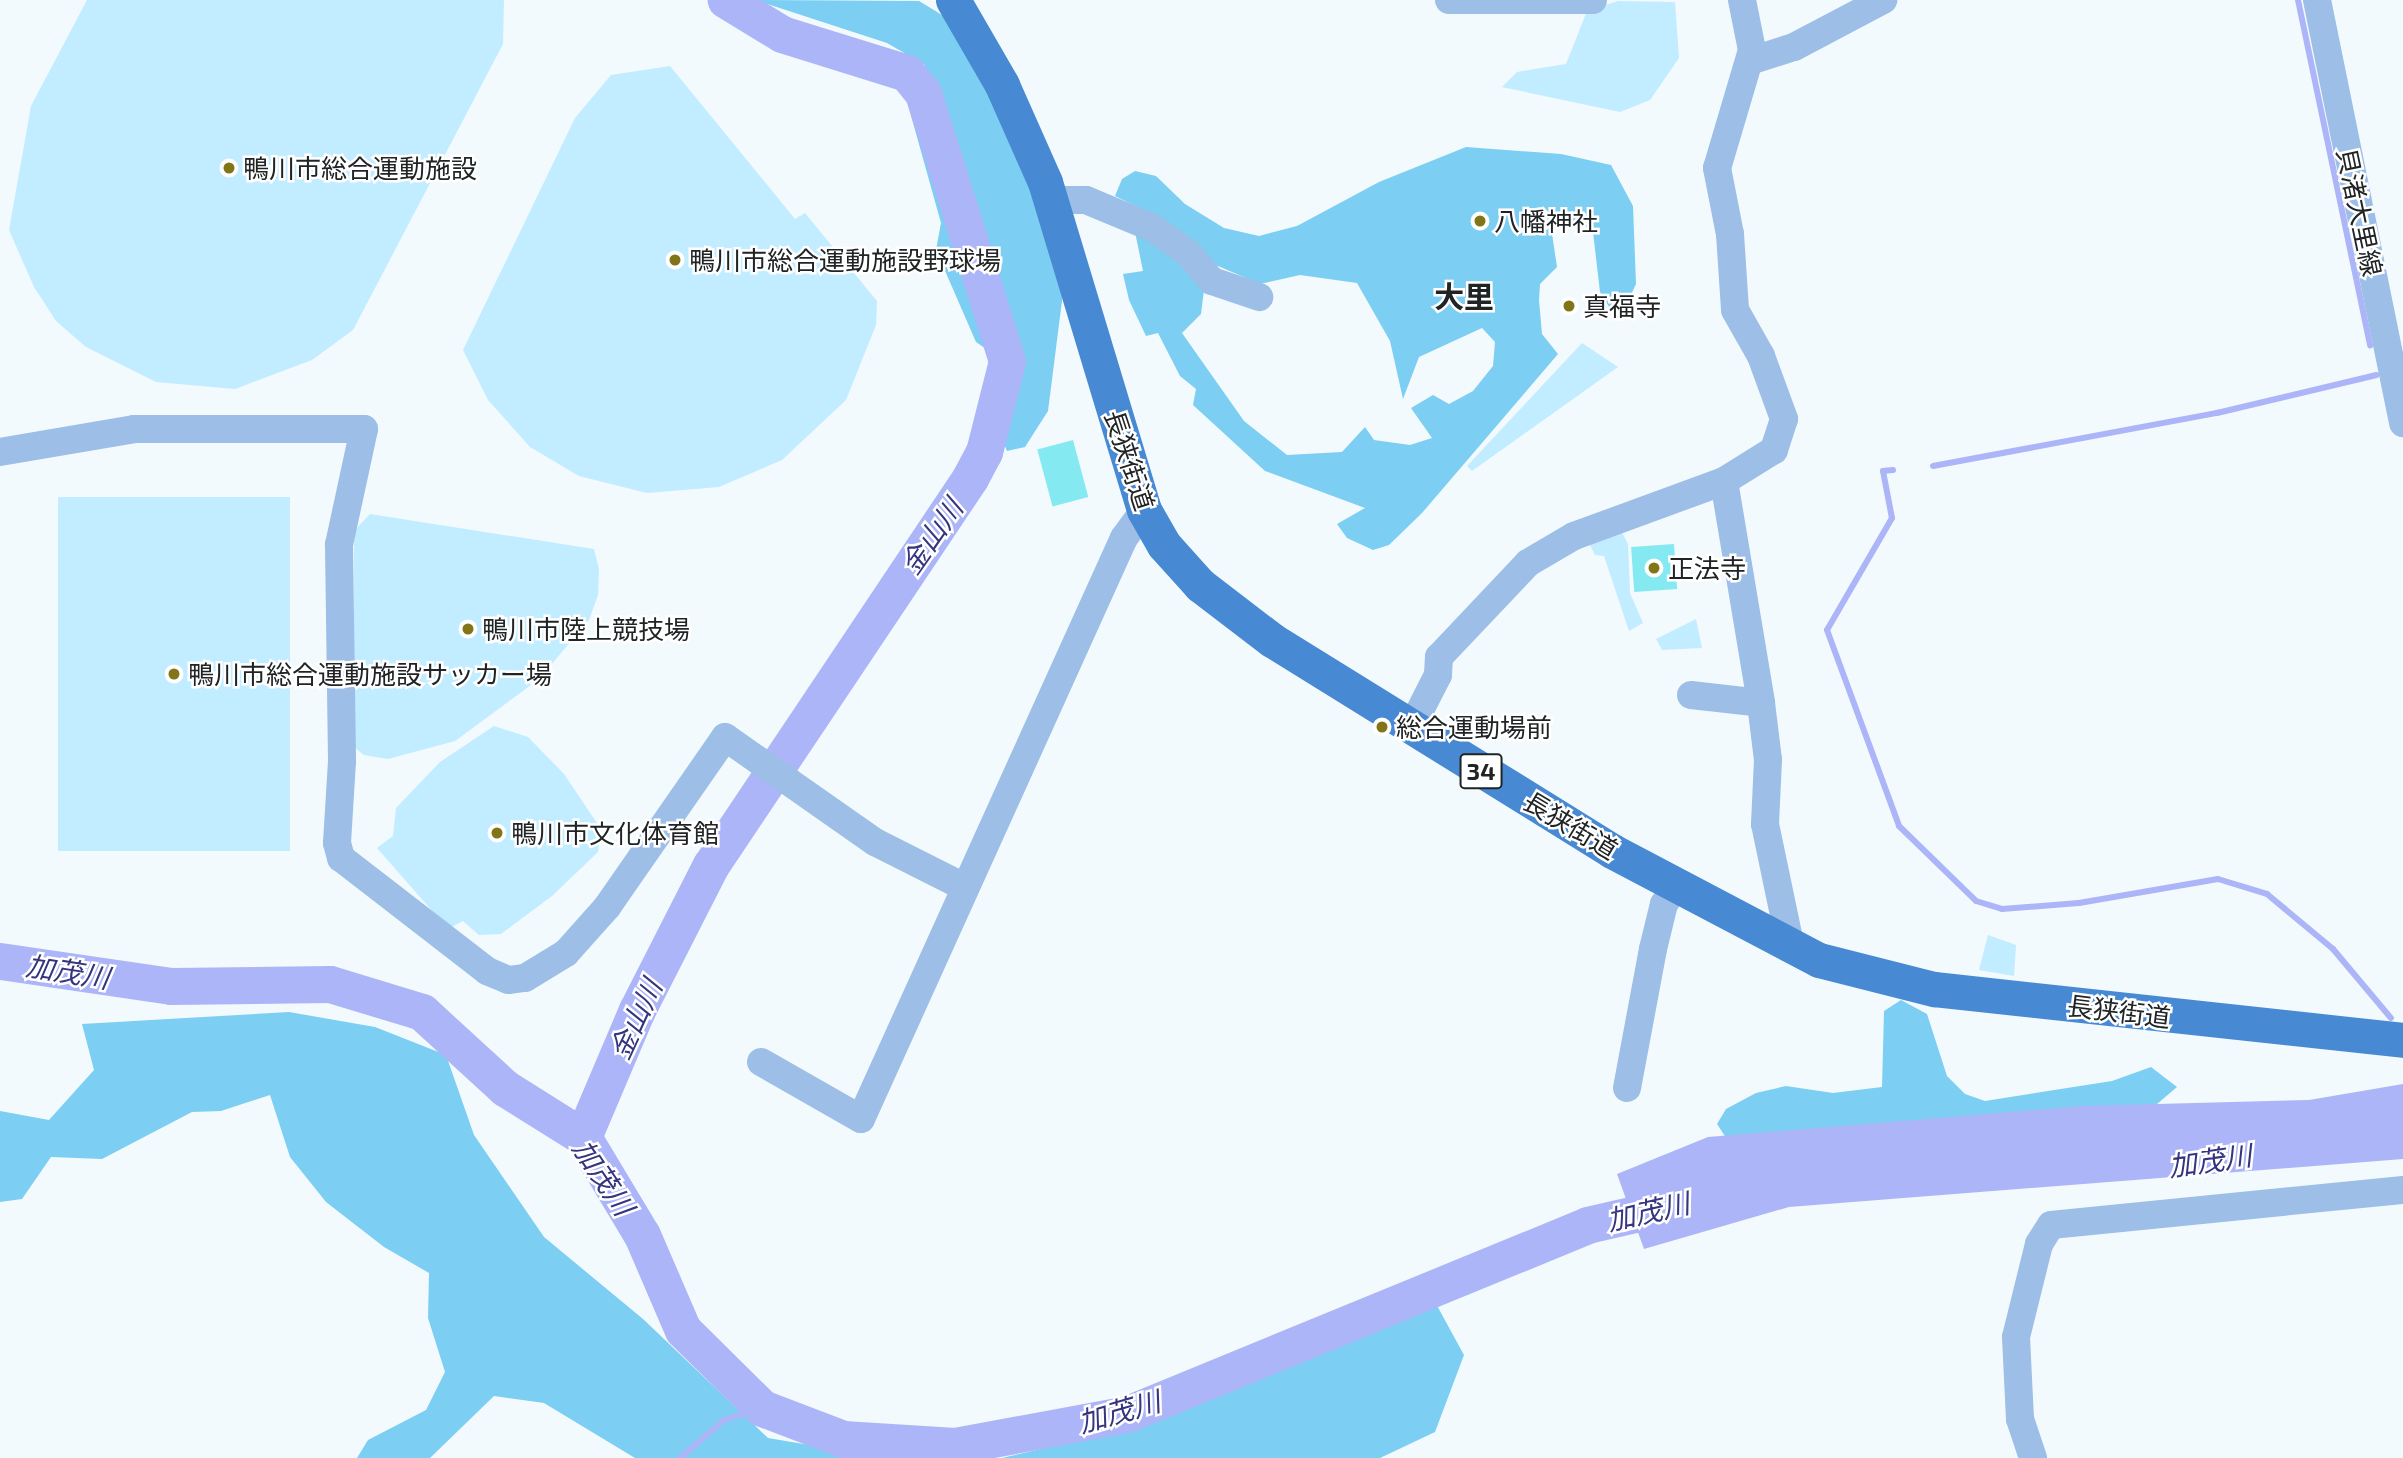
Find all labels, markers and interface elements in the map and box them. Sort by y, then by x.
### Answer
street label: 貝渚大里線 [2331,145,2389,279]
place label: 鴨川市総合運動施設 [243,152,477,184]
marker: 鴨川市総合運動施設 [221,160,237,176]
place label: 八幡神社 [1494,205,1598,237]
marker: 八幡神社 [1472,213,1488,229]
place label: 鴨川市総合運動施設野球場 [689,244,1001,276]
marker: 鴨川市総合運動施設野球場 [667,252,683,268]
district label: 大里 [1434,278,1494,314]
place label: 真福寺 [1583,290,1661,322]
marker: 真福寺 [1561,298,1577,314]
street label: 長狭街道 [1099,406,1161,514]
water label: 金山川 [893,492,969,580]
place label: 正法寺 [1668,552,1746,584]
marker: 正法寺 [1646,560,1662,576]
place label: 鴨川市陸上競技場 [482,613,690,645]
marker: 鴨川市陸上競技場 [460,621,476,637]
place label: 鴨川市総合運動施設サッカー場 [188,658,552,690]
marker: 鴨川市総合運動施設サッカー場 [166,666,182,682]
place label: 総合運動場前 [1396,711,1552,743]
marker: 総合運動場前 [1374,719,1390,735]
road number: 34 [1458,750,1504,792]
street label: 長狭街道 [1518,785,1624,865]
place label: 鴨川市文化体育館 [511,817,719,849]
marker: 鴨川市文化体育館 [489,825,505,841]
water label: 加茂川 [24,948,112,994]
water label: 金山川 [602,974,668,1064]
street label: 長狭街道 [2065,989,2173,1033]
water label: 加茂川 [567,1133,641,1221]
water label: 加茂川 [2166,1138,2254,1182]
water label: 加茂川 [1603,1185,1693,1237]
water label: 加茂川 [1074,1383,1164,1439]

